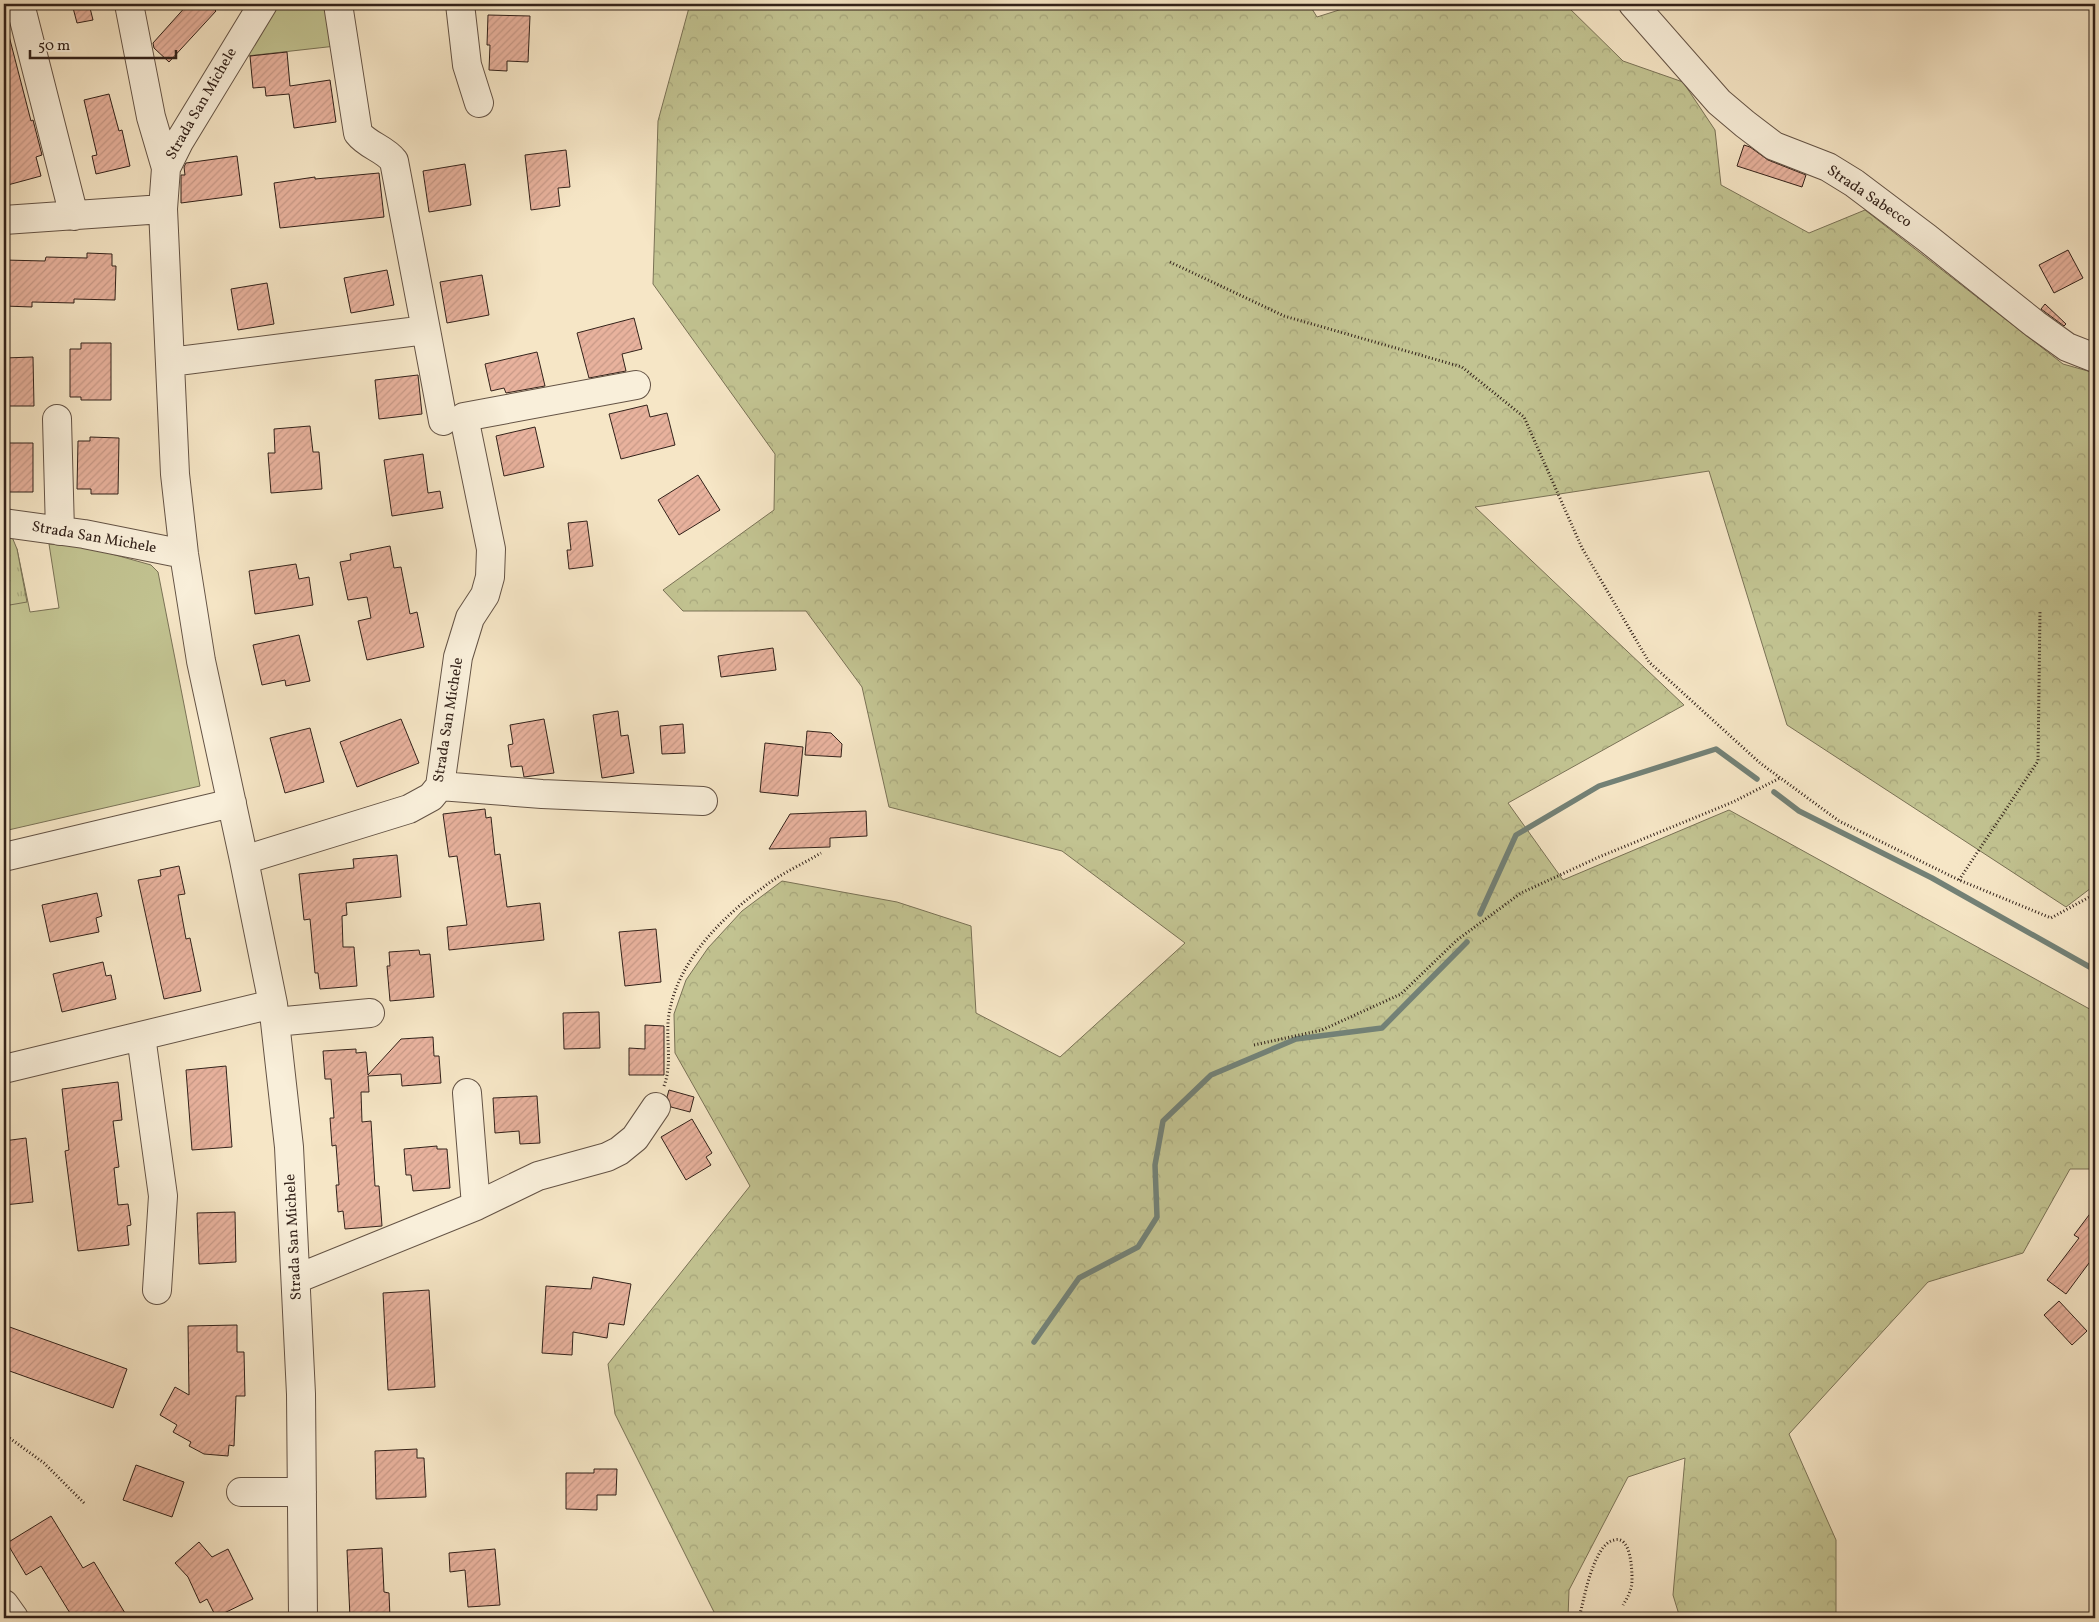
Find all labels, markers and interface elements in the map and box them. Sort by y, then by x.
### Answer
scale bar [30,28,176,60]
text: 50 m [38,36,70,57]
street label: Strada San Michele [161,44,243,164]
street label: Strada Sabecco [1822,161,1916,233]
street label: Strada San Michele [30,517,158,559]
street label: Strada San Michele [429,656,469,784]
street label: Strada San Michele [280,1173,308,1301]

